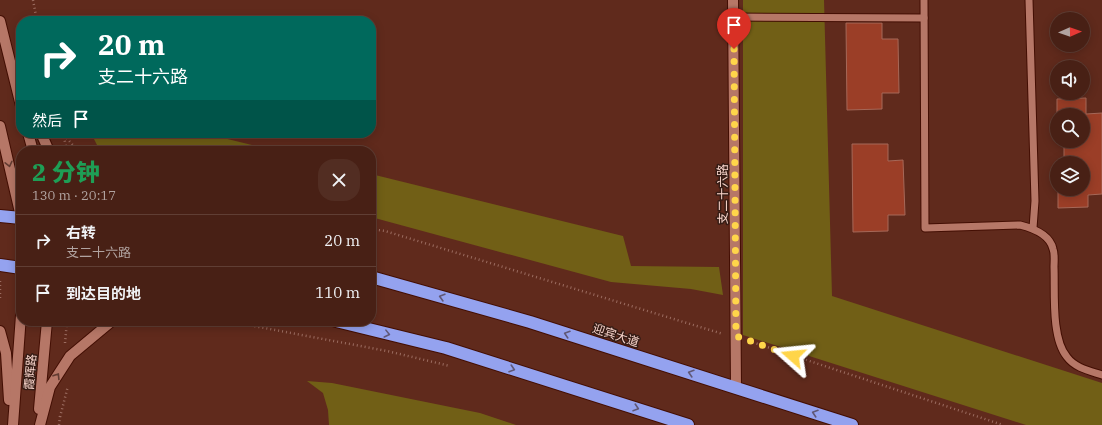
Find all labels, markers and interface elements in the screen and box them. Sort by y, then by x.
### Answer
pin [717,8,751,49]
north arrow [1050,12,1090,52]
map controls [1050,12,1090,196]
icon: arrive [723,14,745,36]
text: 20 m [98,26,165,63]
icon: right [32,32,84,84]
button: sound [1050,60,1090,100]
text: 支二十六路 [98,65,188,88]
icon: arrive [70,108,92,130]
button: search [1050,108,1090,148]
text: 然后 [32,111,62,130]
text: 2 分钟 [32,156,100,188]
button: layers [1050,156,1090,196]
button: close [318,159,360,201]
one-way arrow [4,161,12,167]
street label: 支二十六路 [715,164,730,224]
text: 130 m · 20:17 [32,187,116,204]
text: 右转 [66,223,96,242]
icon: right [32,230,54,252]
text: 20 m [324,231,360,250]
text: 支二十六路 [66,244,131,261]
icon: arrive [32,282,54,304]
text: 110 m [315,283,360,302]
text: 到达目的地 [66,284,141,303]
one-way arrow [439,293,446,302]
street label: 迎宾大道 [591,320,641,350]
one-way arrow [384,329,391,337]
one-way arrow [564,330,571,339]
position arrow [772,335,814,377]
street label: 霞辉路 [21,353,39,391]
one-way arrow [509,364,516,373]
one-way arrow [688,369,695,378]
one-way arrow [53,373,60,380]
one-way arrow [633,404,640,412]
one-way arrow [811,409,818,418]

